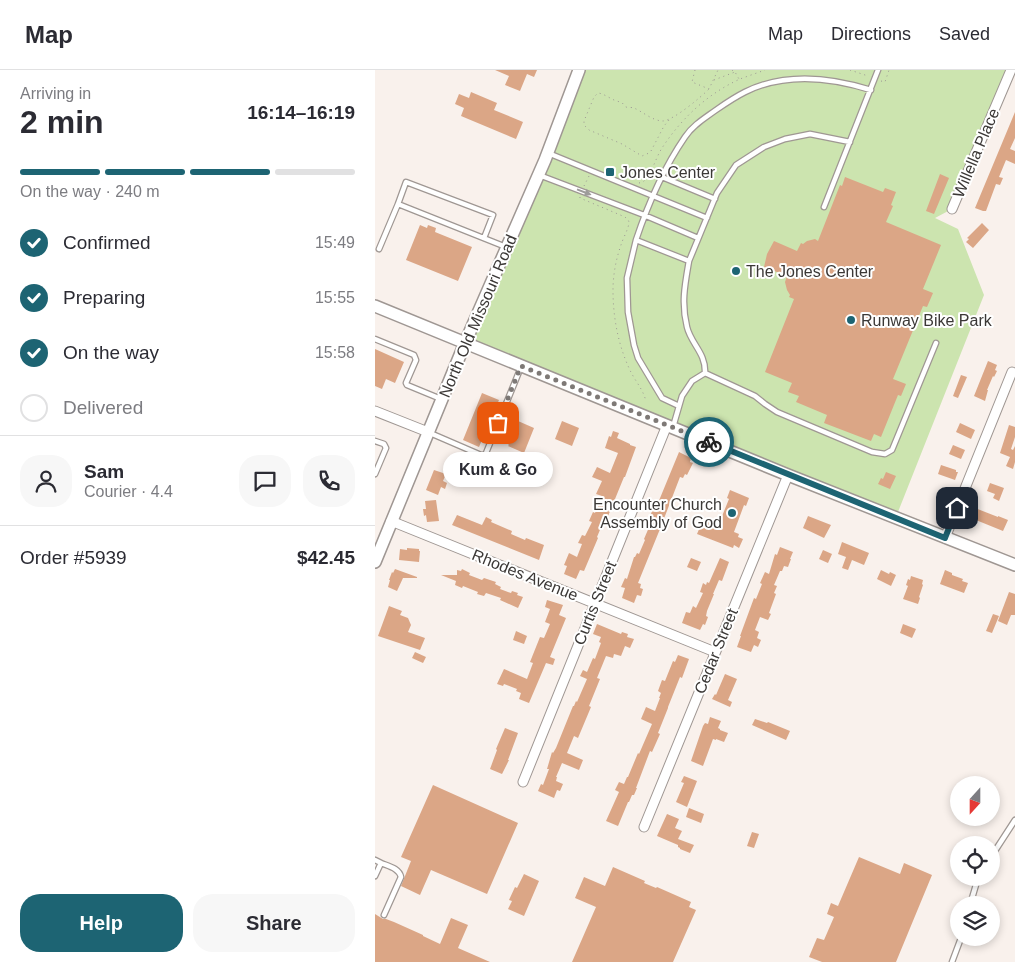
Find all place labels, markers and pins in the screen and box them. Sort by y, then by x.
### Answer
place label: Jones Center [620,164,716,181]
marker: Jones Center [604,166,616,178]
place label: The Jones Center [746,263,874,280]
marker: The Jones Center [730,265,742,277]
place label: Runway Bike Park [861,312,993,329]
marker: Runway Bike Park [845,314,857,326]
pin [477,402,519,444]
callout: Kum & Go [443,453,553,488]
pin [936,487,978,529]
place label: Encounter Church Assembly of God [593,496,722,531]
marker: Encounter Church Assembly of God [726,507,738,519]

